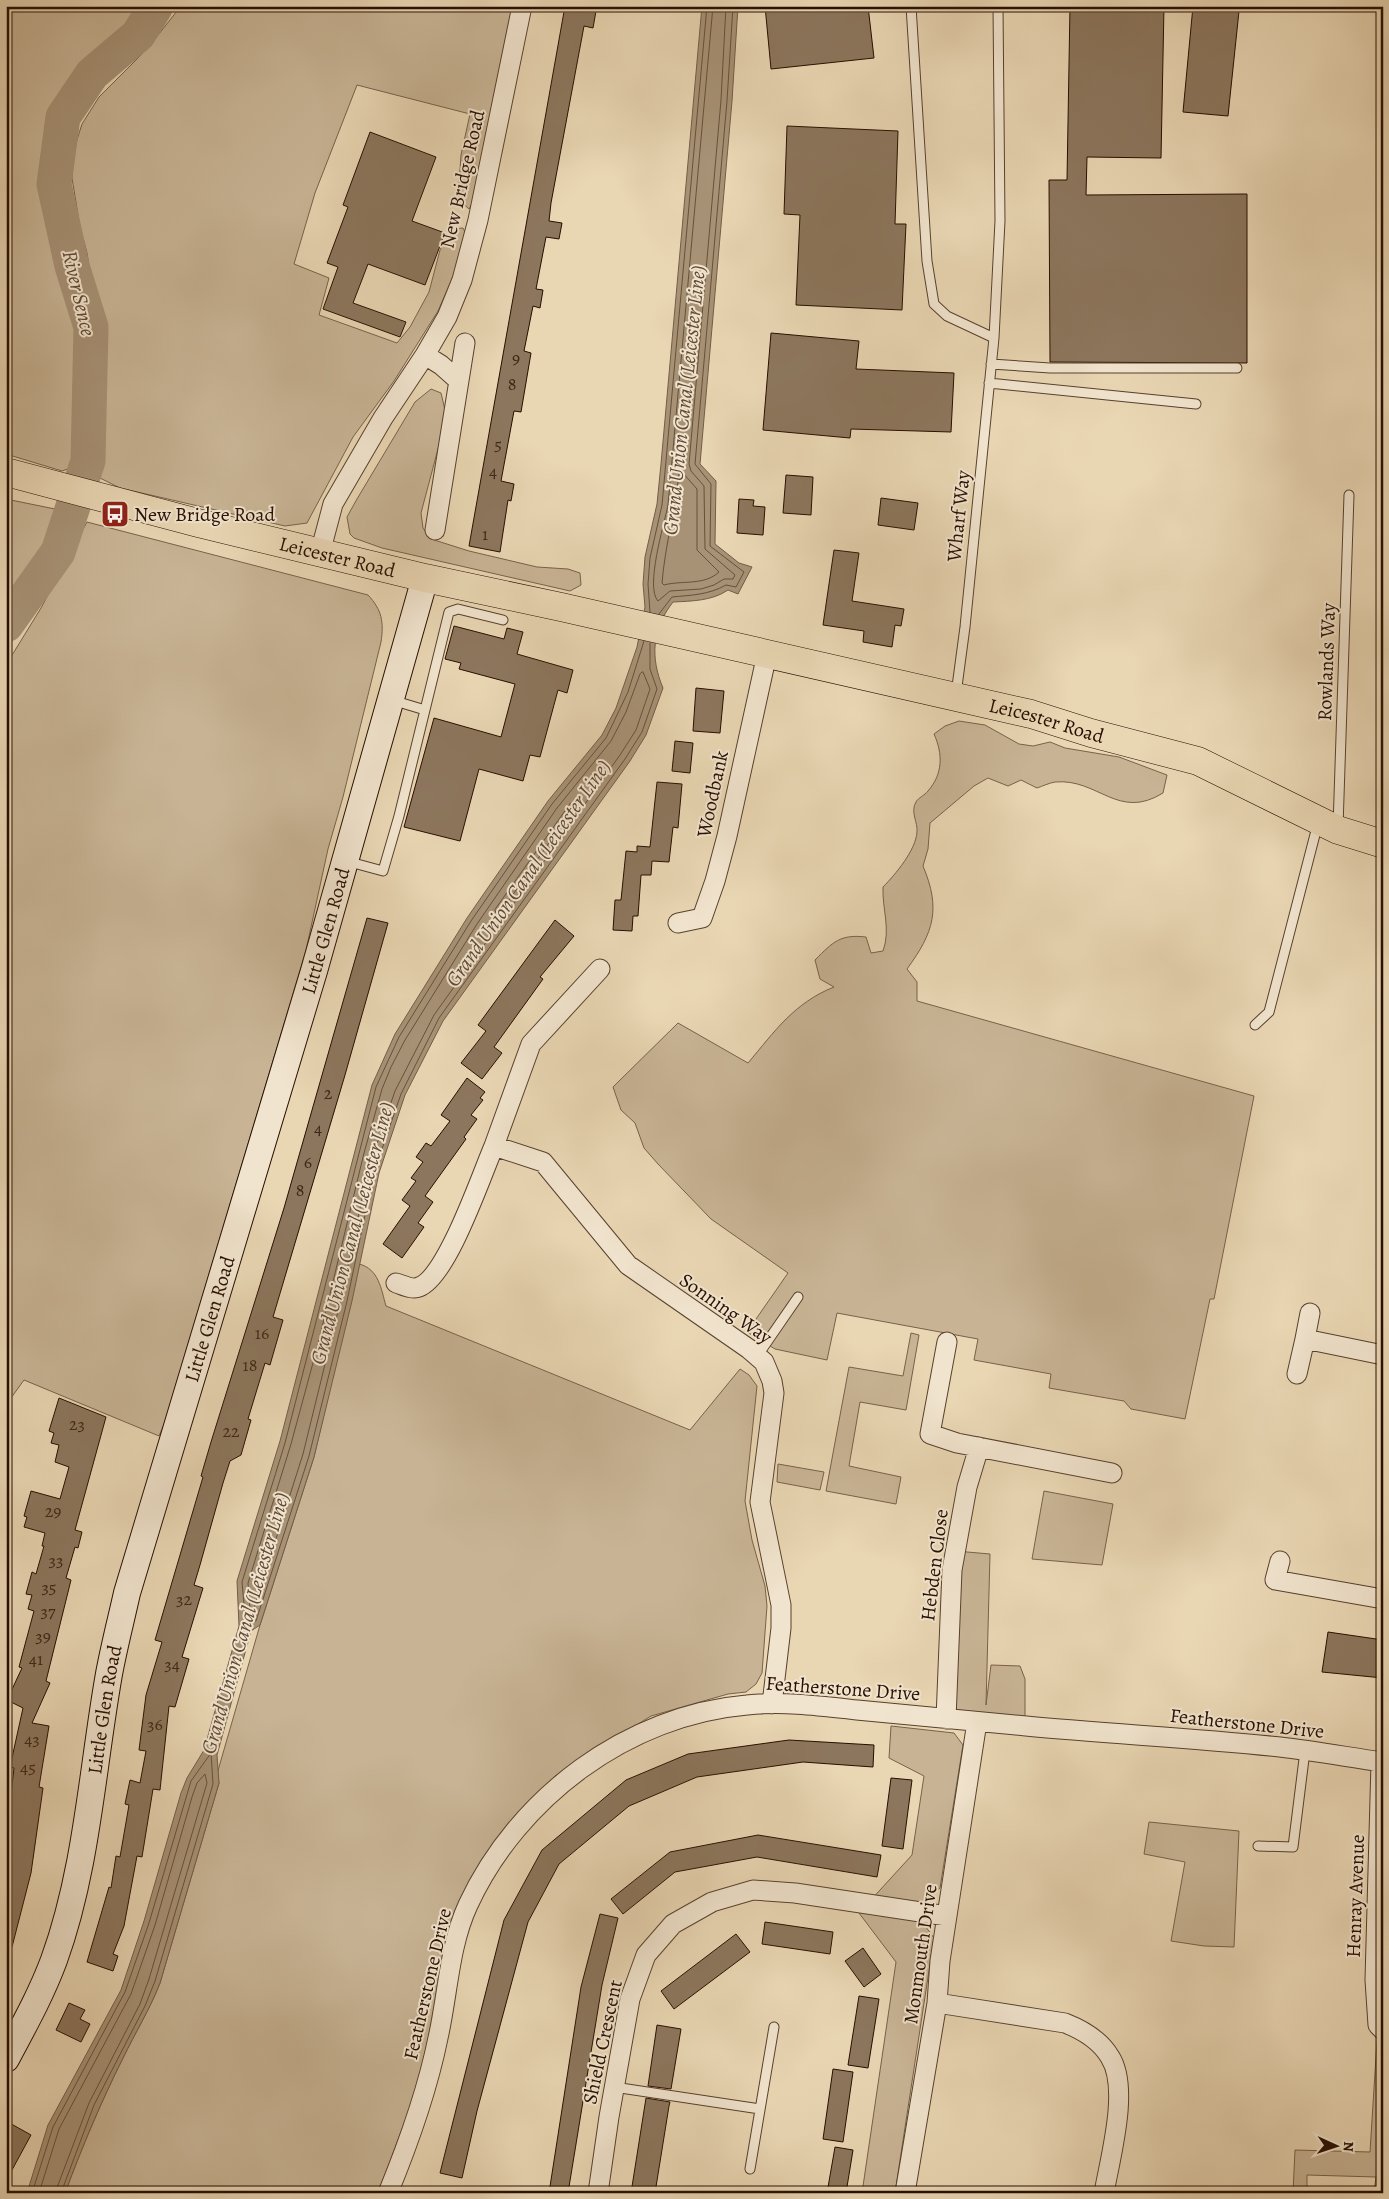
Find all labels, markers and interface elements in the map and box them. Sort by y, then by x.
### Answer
street label: New Bridge Road [433,107,492,251]
water label: River Sence [56,247,103,339]
water label: Grand Union Canal (Leicester Line) [656,264,712,536]
house number: 9 [512,346,520,370]
house number: 8 [508,372,516,396]
house number: 5 [494,432,502,456]
house number: 4 [489,459,497,483]
street label: Wharf Way [940,468,977,564]
bus stop icon: New Bridge Road [100,499,130,529]
place label: New Bridge Road [134,501,276,528]
house number: 1 [482,522,488,546]
street label: Leicester Road [276,530,398,584]
street label: Rowlands Way [1311,601,1342,722]
street label: Leicester Road [986,692,1107,750]
street label: Woodbank [690,748,735,841]
water label: Grand Union Canal (Leicester Line) [439,754,617,992]
street label: Little Glen Road [295,864,357,998]
house number: 2 [324,1081,333,1105]
water label: Grand Union Canal (Leicester Line) [303,1098,401,1368]
house number: 4 [314,1116,322,1140]
house number: 6 [304,1150,312,1174]
house number: 8 [296,1178,304,1202]
street label: Little Glen Road [178,1252,242,1385]
street label: Sonning Way [674,1267,778,1351]
house number: 16 [255,1321,269,1345]
house number: 18 [243,1353,257,1377]
house number: 23 [69,1412,85,1436]
house number: 22 [222,1419,240,1443]
water label: Grand Union Canal (Leicester Line) [194,1489,296,1757]
house number: 29 [45,1499,61,1523]
street label: Hebden Close [914,1507,955,1623]
house number: 33 [49,1548,63,1572]
house number: 35 [41,1575,57,1599]
house number: 32 [176,1587,192,1611]
house number: 37 [40,1599,56,1623]
house number: 39 [35,1624,51,1648]
street label: Little Glen Road [81,1642,129,1776]
house number: 41 [29,1647,43,1671]
house number: 34 [164,1652,180,1676]
street label: Featherstone Drive [765,1670,921,1707]
street label: Featherstone Drive [1169,1702,1325,1745]
house number: 36 [147,1712,163,1736]
house number: 43 [24,1727,40,1751]
house number: 45 [20,1755,36,1779]
street label: Henray Avenue [1340,1834,1371,1958]
street label: Monmouth Drive [897,1882,944,2026]
street label: Featherstone Drive [397,1906,458,2063]
street label: Shield Crescent [576,1977,629,2107]
north arrow [1312,2122,1362,2172]
text: N [1339,2141,1358,2152]

